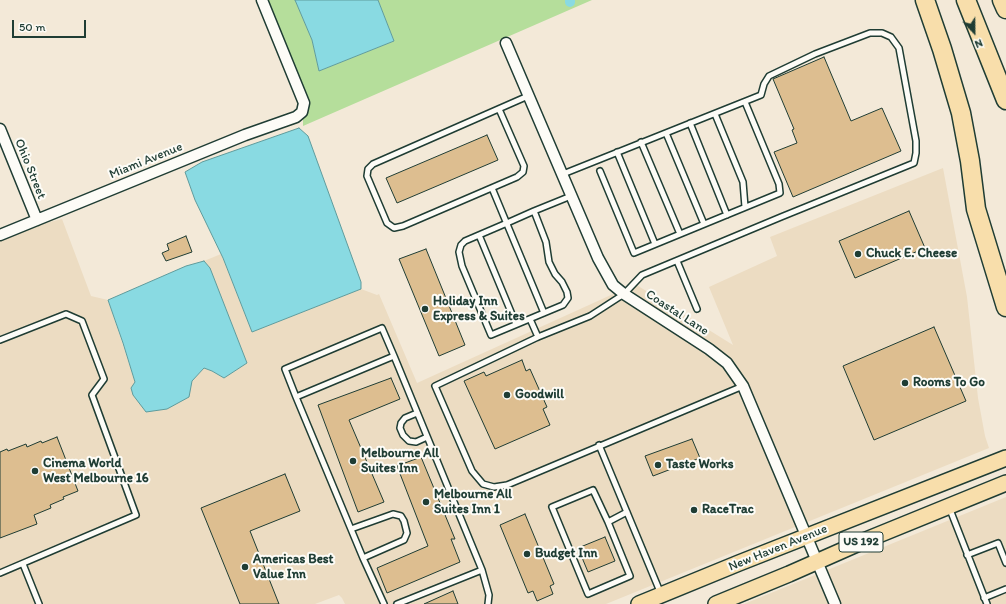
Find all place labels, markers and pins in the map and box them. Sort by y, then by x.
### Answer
place label: Chuck E. Cheese [866,246,957,262]
marker: Chuck E. Cheese [853,249,863,259]
place label: Holiday Inn Express & Suites [433,294,525,325]
marker: Holiday Inn Express & Suites [420,304,430,314]
place label: Rooms To Go [913,375,985,391]
marker: Rooms To Go [900,378,910,388]
place label: Goodwill [515,387,564,403]
marker: Goodwill [502,390,512,400]
place label: Melbourne All Suites Inn [361,446,439,477]
place label: Cinema World West Melbourne 16 [43,456,149,487]
marker: Melbourne All Suites Inn [348,456,358,466]
place label: Taste Works [666,457,733,473]
marker: Taste Works [653,460,663,470]
marker: Cinema World West Melbourne 16 [30,466,40,476]
place label: Melbourne All Suites Inn 1 [434,487,512,518]
marker: Melbourne All Suites Inn 1 [421,497,431,507]
place label: RaceTrac [702,502,754,518]
marker: RaceTrac [689,505,699,515]
place label: Budget Inn [535,546,597,562]
marker: Budget Inn [522,549,532,559]
place label: Americas Best Value Inn [253,552,333,583]
marker: Americas Best Value Inn [240,562,250,572]

